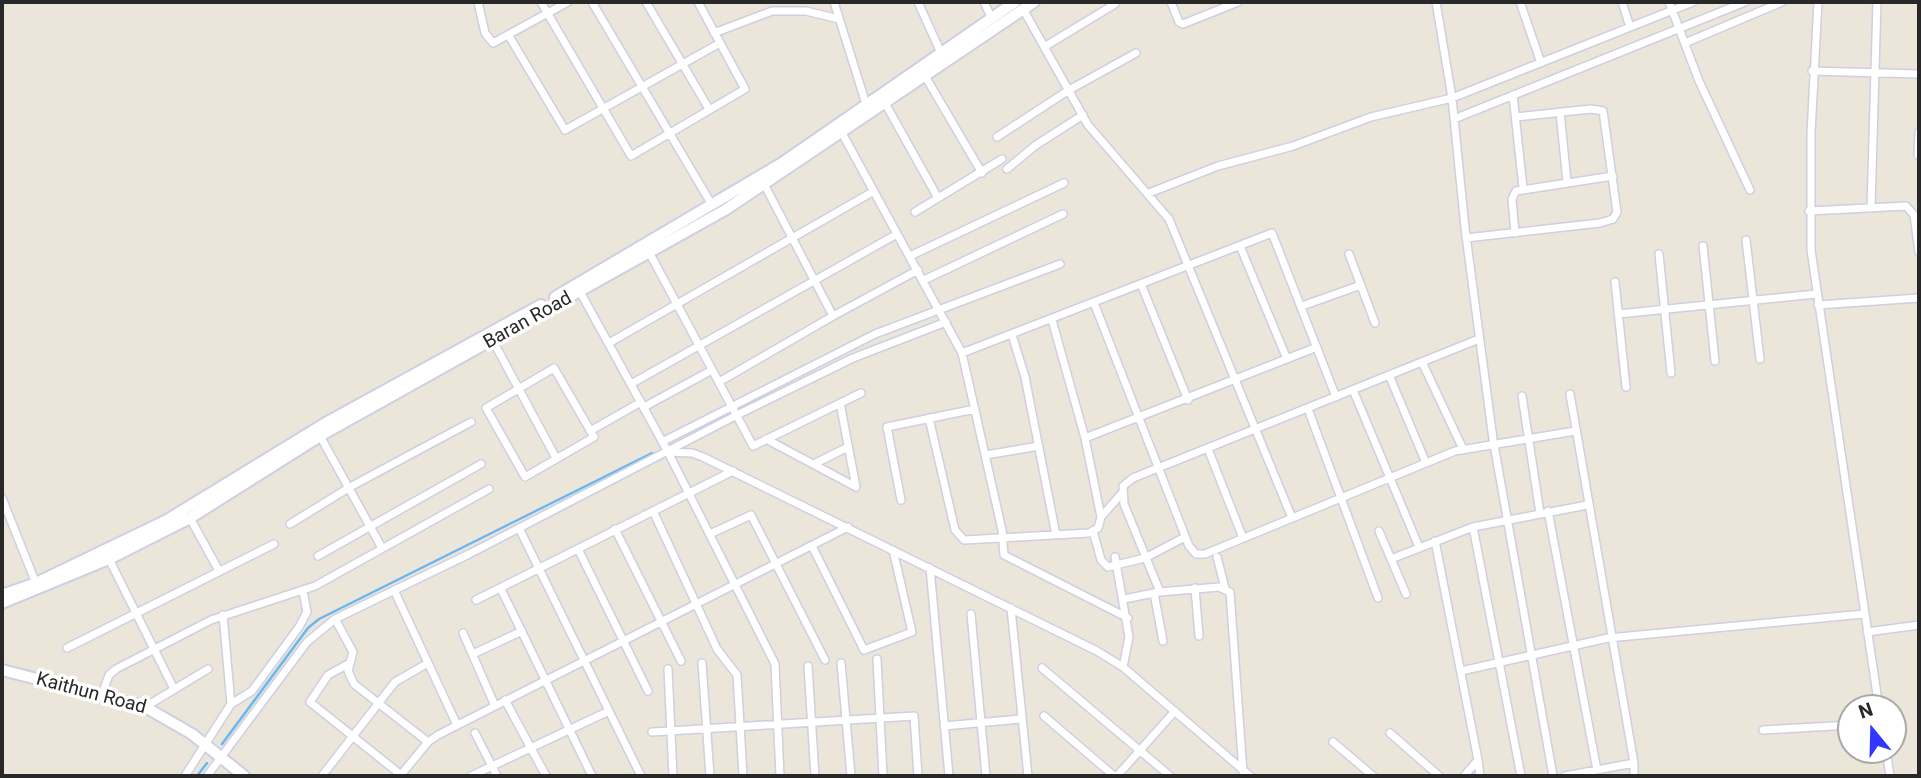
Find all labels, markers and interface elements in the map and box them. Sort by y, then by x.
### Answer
street label: Baran Road [480,287,576,355]
street label: Kaithun Road [34,668,148,720]
north arrow [1837,694,1907,764]
text: N [1856,698,1876,724]

